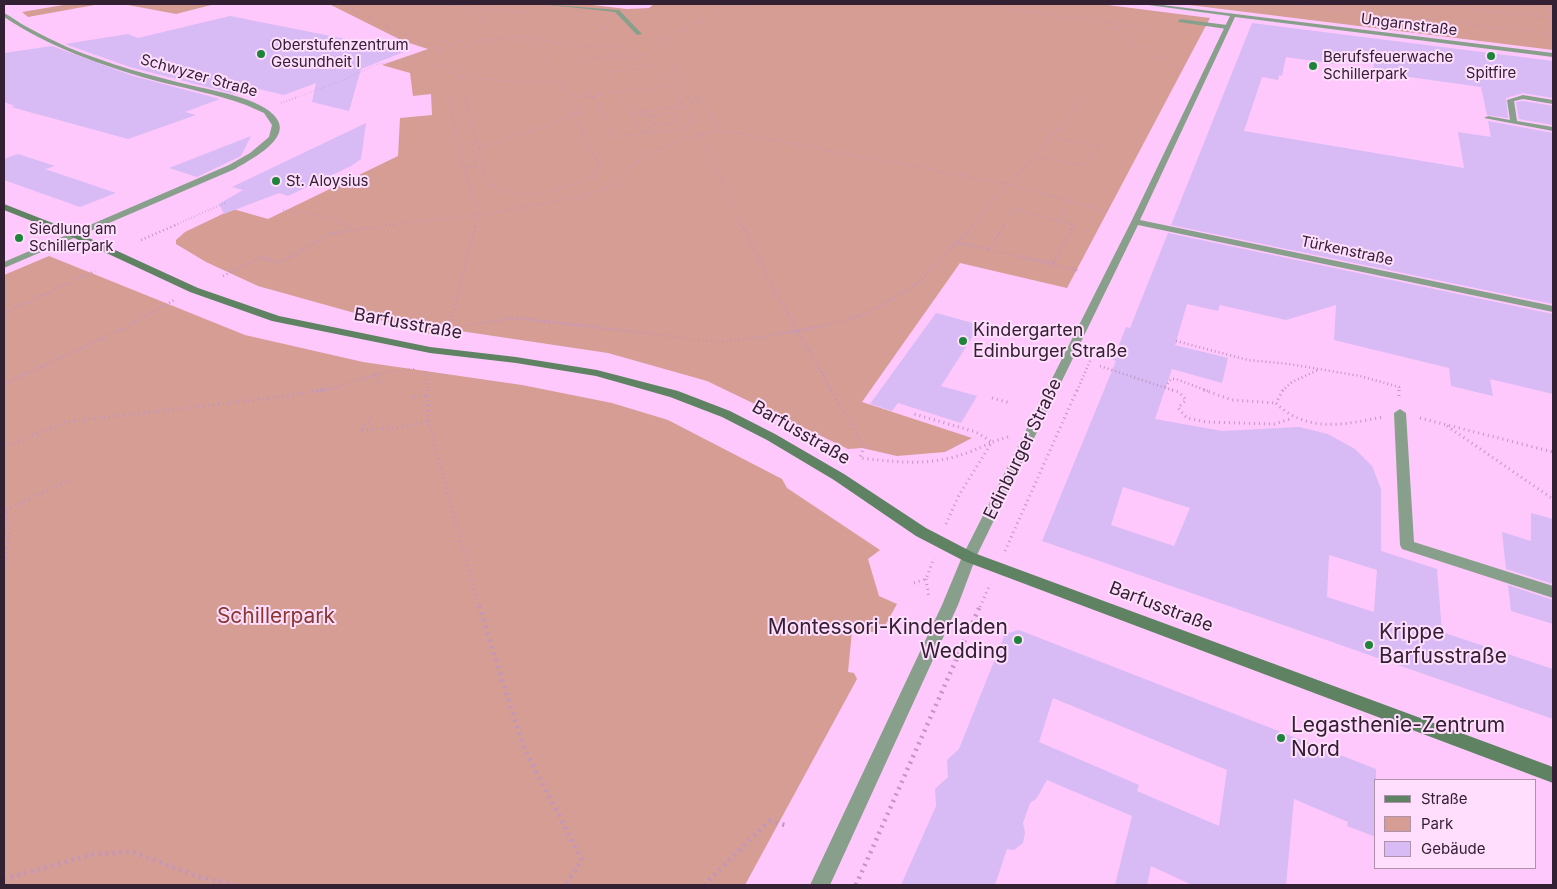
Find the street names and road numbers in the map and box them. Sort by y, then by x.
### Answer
street label: Ungarnstraße [1360,10,1458,40]
street label: Schwyzer Straße [138,51,260,101]
street label: Türkenstraße [1299,232,1395,270]
street label: Barfusstraße [352,304,464,344]
street label: Edinburger Straße [979,375,1067,523]
street label: Barfusstraße [748,396,854,470]
street label: Barfusstraße [1106,577,1216,637]

